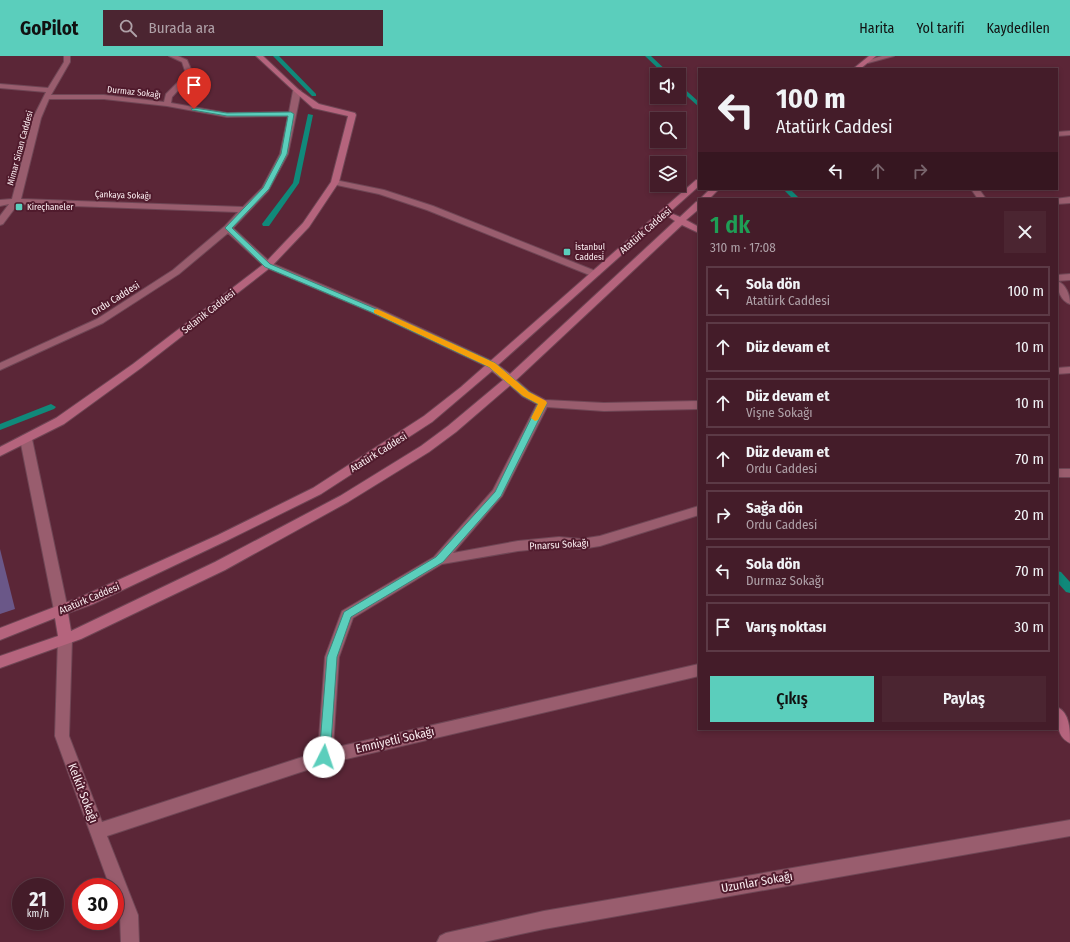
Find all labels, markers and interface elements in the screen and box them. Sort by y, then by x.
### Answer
search box [103,10,383,46]
text: GoPilot [20,17,79,40]
icon: search [117,17,139,39]
text: Burada ara [149,19,215,37]
text: Harita [859,20,894,37]
text: Yol tarifi [916,20,964,37]
text: Kaydedilen [986,20,1050,37]
pin [177,68,211,109]
map controls [650,68,686,192]
button: sound [650,68,686,104]
icon: arrive [183,74,205,96]
text: 100 m [776,82,846,115]
street label: Durmaz Sokağı [107,84,161,100]
icon: left [710,84,762,136]
street label: Mimar Sinan Caddesi [5,109,35,187]
button: search [650,112,686,148]
text: Atatürk Caddesi [776,116,892,138]
button: layers [650,156,686,192]
icon: left [825,160,847,182]
icon: ahead [867,160,889,182]
icon: right [909,160,931,182]
street label: Çankaya Sokağı [95,189,151,202]
marker: Kireçhaneler [14,202,24,212]
place label: Kireçhaneler [27,202,74,212]
street label: Atatürk Caddesi [617,204,674,257]
text: 1 dk [710,211,750,239]
button: close [1004,211,1046,253]
text: 310 m · 17:08 [710,240,776,255]
place label: İstanbul Caddesi̇ [575,242,606,262]
marker: İstanbul Caddesi̇ [562,247,572,257]
text: Sola dön [746,275,800,293]
street label: Ordu Caddesi [89,278,142,318]
icon: left [712,280,734,302]
text: 100 m [1007,282,1044,300]
street label: Selanik Caddesi [179,286,238,336]
text: Atatürk Caddesi [746,293,830,308]
icon: ahead [712,336,734,358]
text: Düz devam et [746,338,829,356]
text: 10 m [1015,338,1044,356]
text: Düz devam et [746,387,829,405]
icon: ahead [712,392,734,414]
text: 10 m [1015,394,1044,412]
text: Vişne Sokağı [746,405,813,420]
street label: Atatürk Caddesi [347,430,409,475]
text: Düz devam et [746,443,829,461]
icon: ahead [712,448,734,470]
text: 70 m [1015,450,1044,468]
text: Ordu Caddesi [746,461,817,476]
text: Sağa dön [746,499,803,517]
icon: right [712,504,734,526]
text: 20 m [1015,506,1044,524]
text: Ordu Caddesi [746,517,817,532]
street label: Pınarsu Sokağı [529,537,589,553]
text: Sola dön [746,555,800,573]
icon: left [712,560,734,582]
text: 70 m [1015,562,1044,580]
text: Durmaz Sokağı [746,573,824,588]
street label: Atatürk Caddesi [57,580,122,617]
icon: arrive [712,616,734,638]
text: Varış noktası [746,618,826,636]
text: 30 m [1014,618,1044,636]
button: Çıkış [710,676,874,722]
button: Paylaş [882,676,1046,722]
street label: Emniyetli Sokağı [354,724,436,756]
position arrow [303,736,345,778]
street label: Kelkit Sokağı [65,761,101,825]
street label: Uzunlar Sokağı [720,869,794,895]
speed limit sign: 30 [72,878,124,930]
text: 21 [29,887,47,911]
text: km/h [27,908,49,920]

